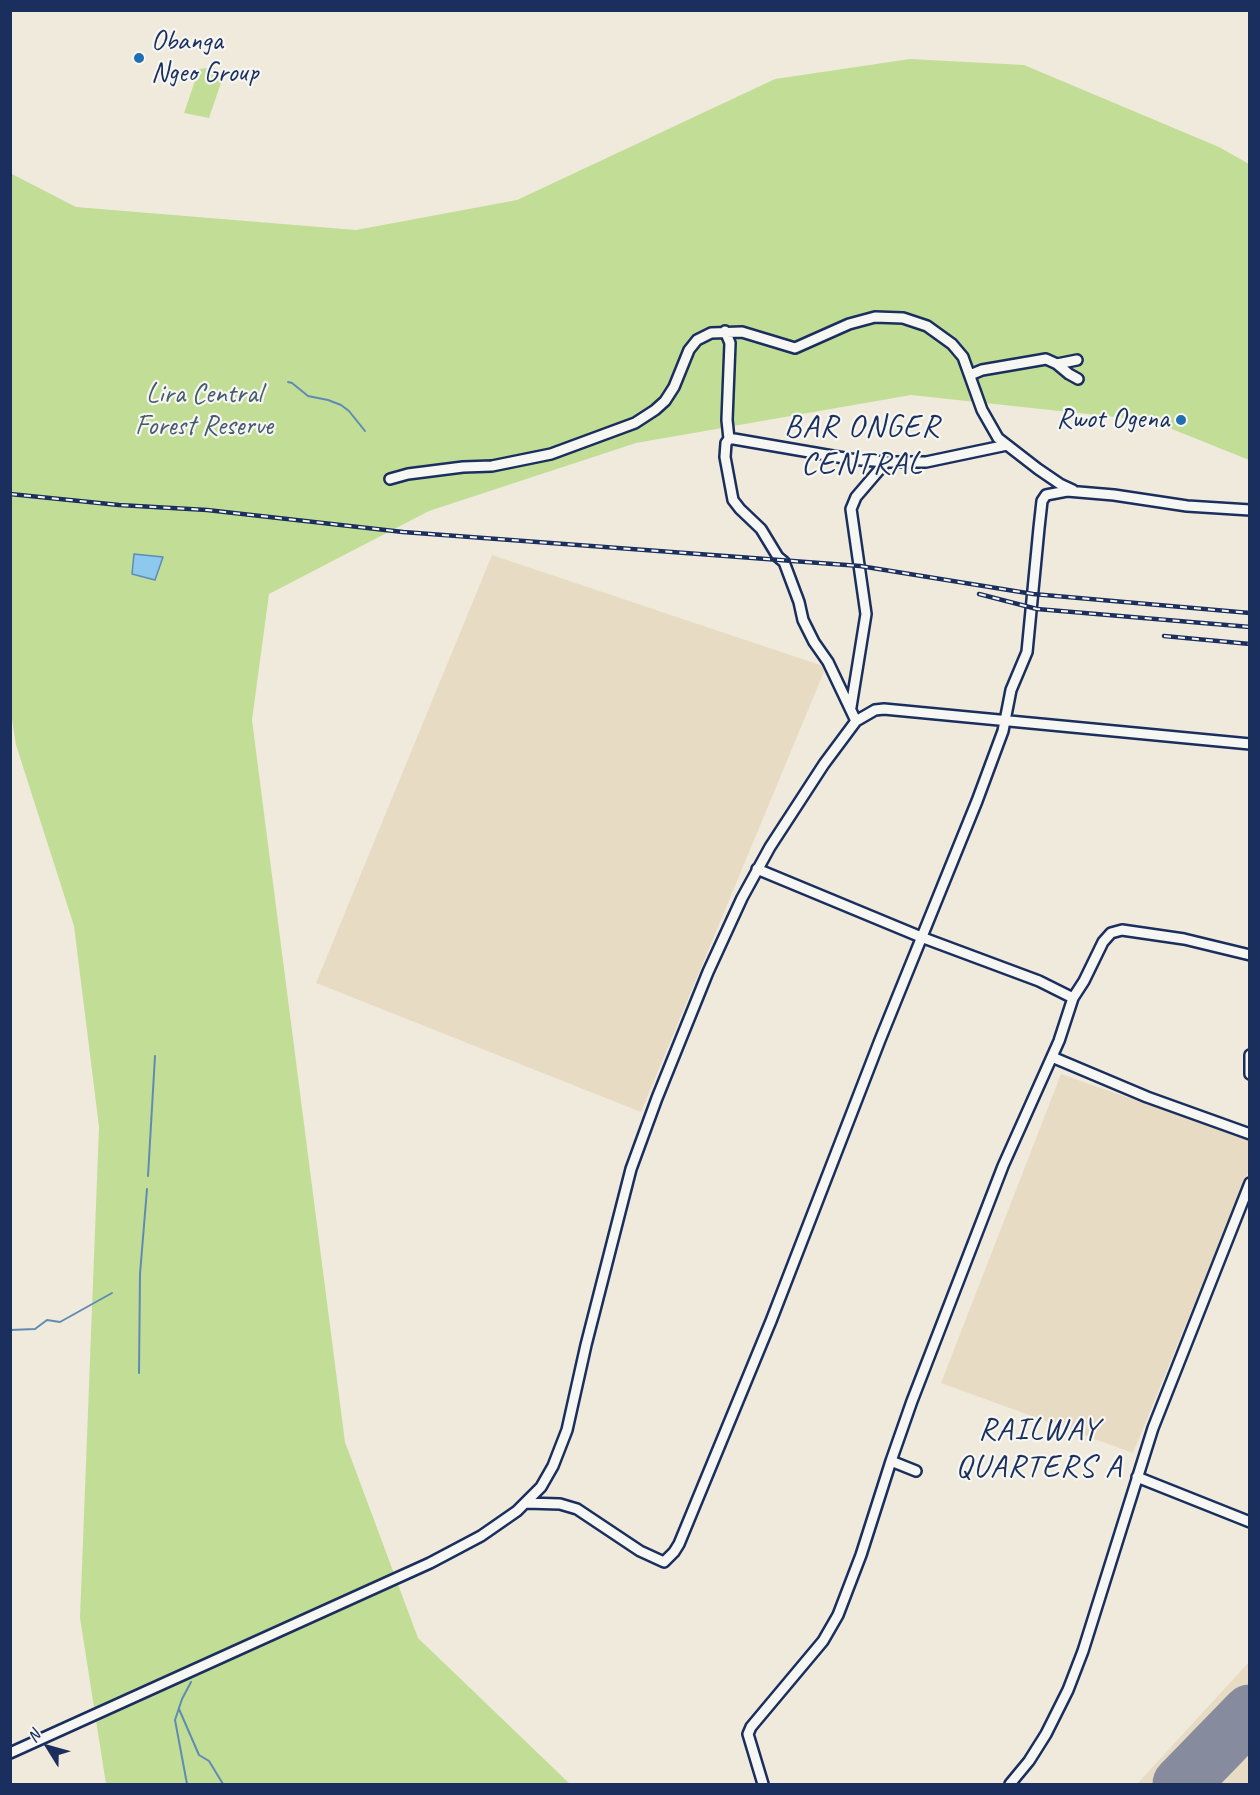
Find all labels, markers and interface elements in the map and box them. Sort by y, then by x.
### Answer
place label: Obanga Ngeo Group [151,25,258,91]
marker: Obanga Ngeo Group [132,51,146,65]
park label: Lira Central Forest Reserve [135,378,273,444]
place label: Rwot Ogena [1057,403,1169,437]
district label: BAR ONGER CENTRAL [785,409,939,484]
marker: Rwot Ogena [1174,413,1188,427]
district label: RAILWAY QUARTERS A [956,1412,1122,1487]
north arrow [18,1717,78,1777]
text: N [23,1726,45,1746]

